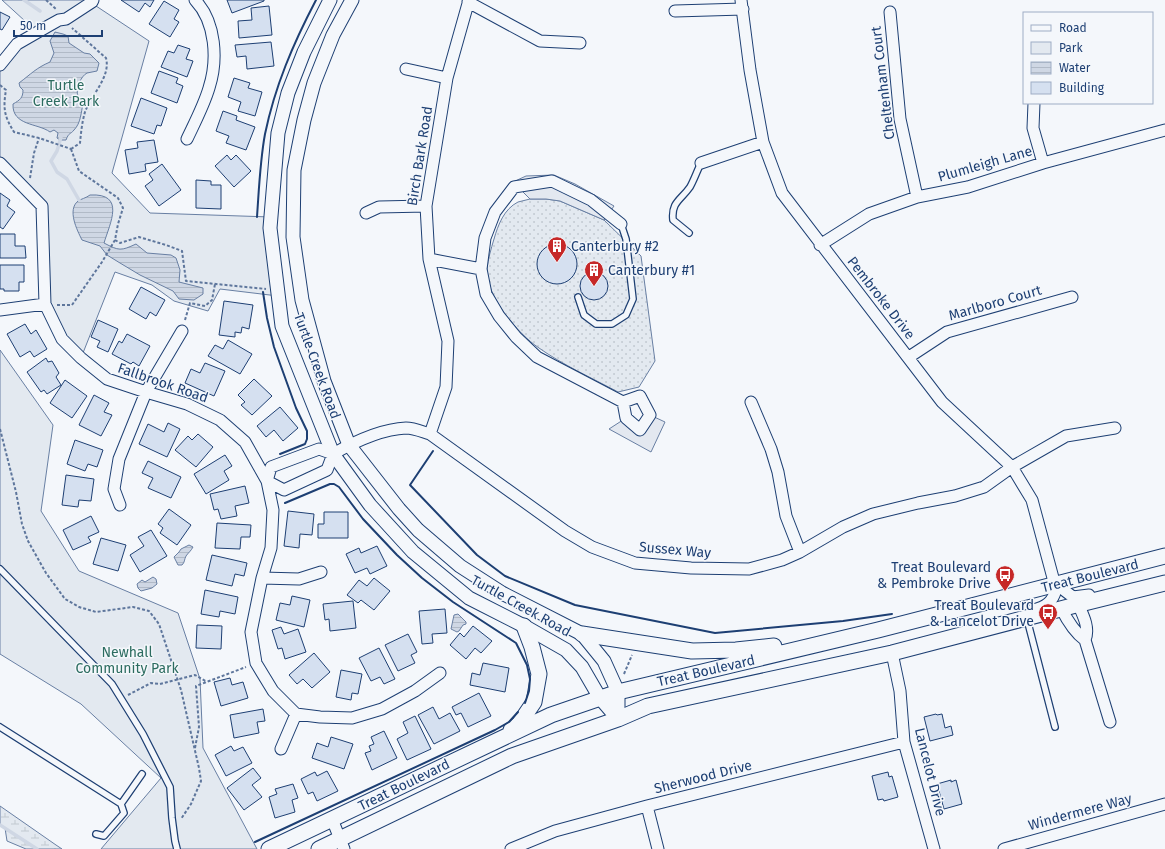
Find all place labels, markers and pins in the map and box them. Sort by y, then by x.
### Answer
building icon: Canterbury #2 [546,235,568,263]
place label: Canterbury #2 [571,238,659,255]
building icon: Canterbury #1 [583,259,605,287]
place label: Canterbury #1 [608,262,695,279]
place label: Treat Boulevard & Pembroke Drive [877,559,991,592]
bus stop icon: Treat Boulevard & Pembroke Drive [994,564,1016,592]
place label: Treat Boulevard & Lancelot Drive [930,597,1034,630]
bus stop icon: Treat Boulevard & Lancelot Drive [1037,602,1059,630]

